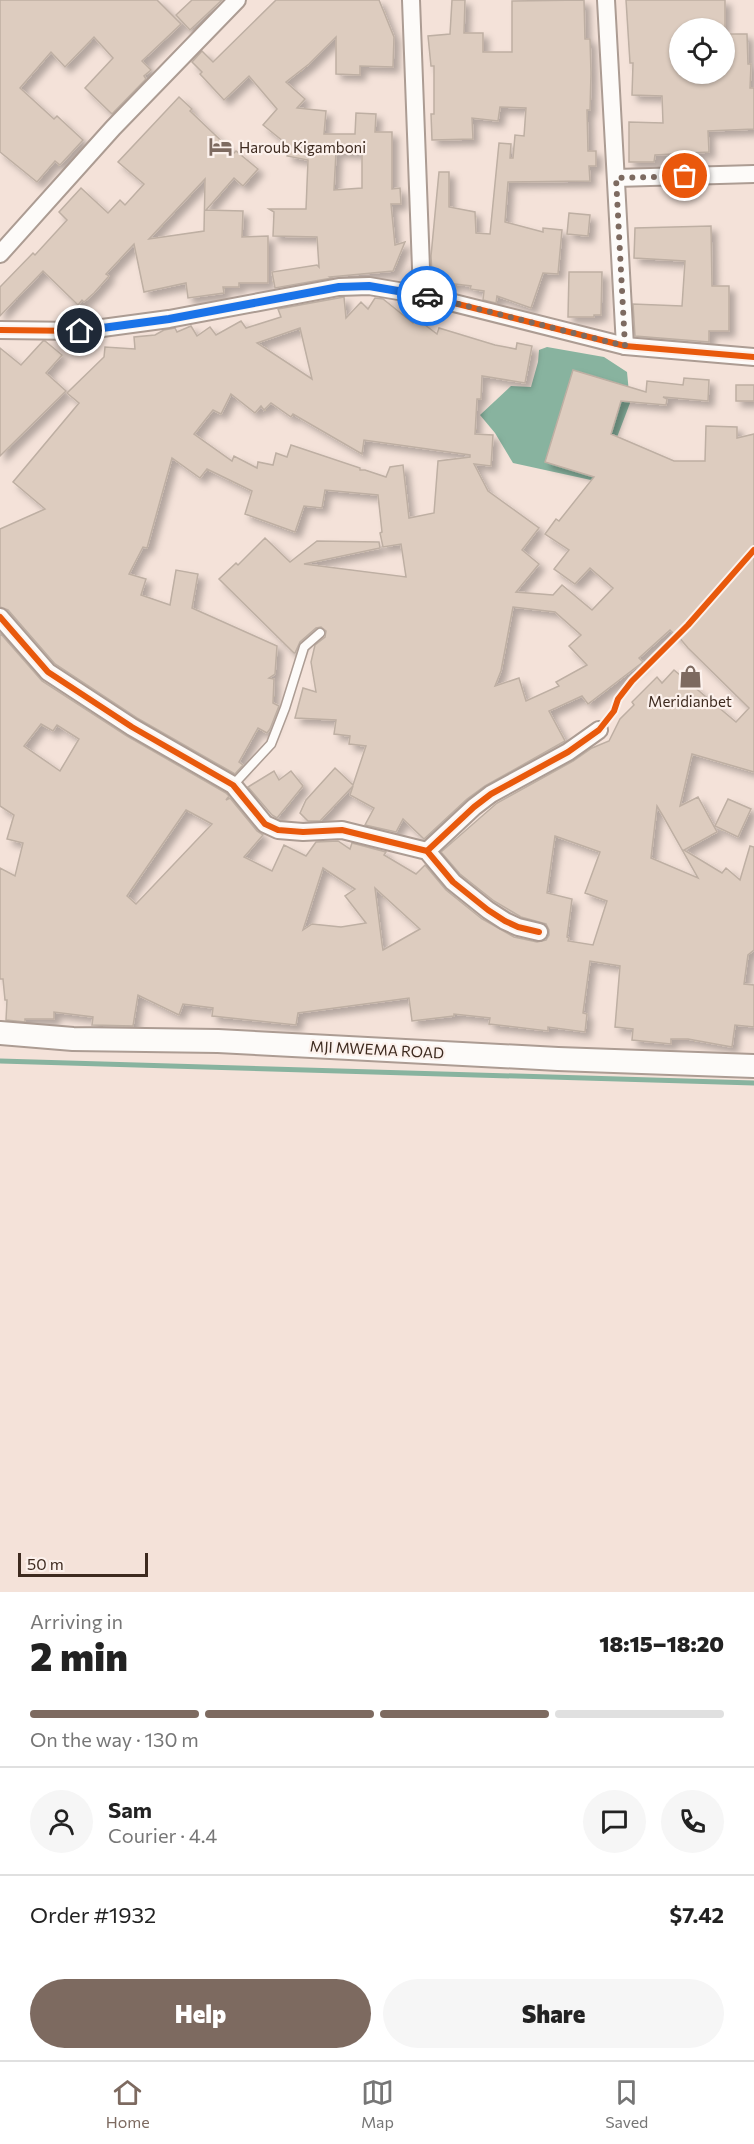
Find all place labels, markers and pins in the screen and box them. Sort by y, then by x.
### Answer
hotel icon: Haroub Kigamboni [208,134,234,160]
place label: Haroub Kigamboni [239,138,366,156]
pin [659,150,710,201]
pin [54,305,105,356]
shop icon: Meridianbet [677,664,703,690]
place label: Meridianbet [648,692,732,710]

